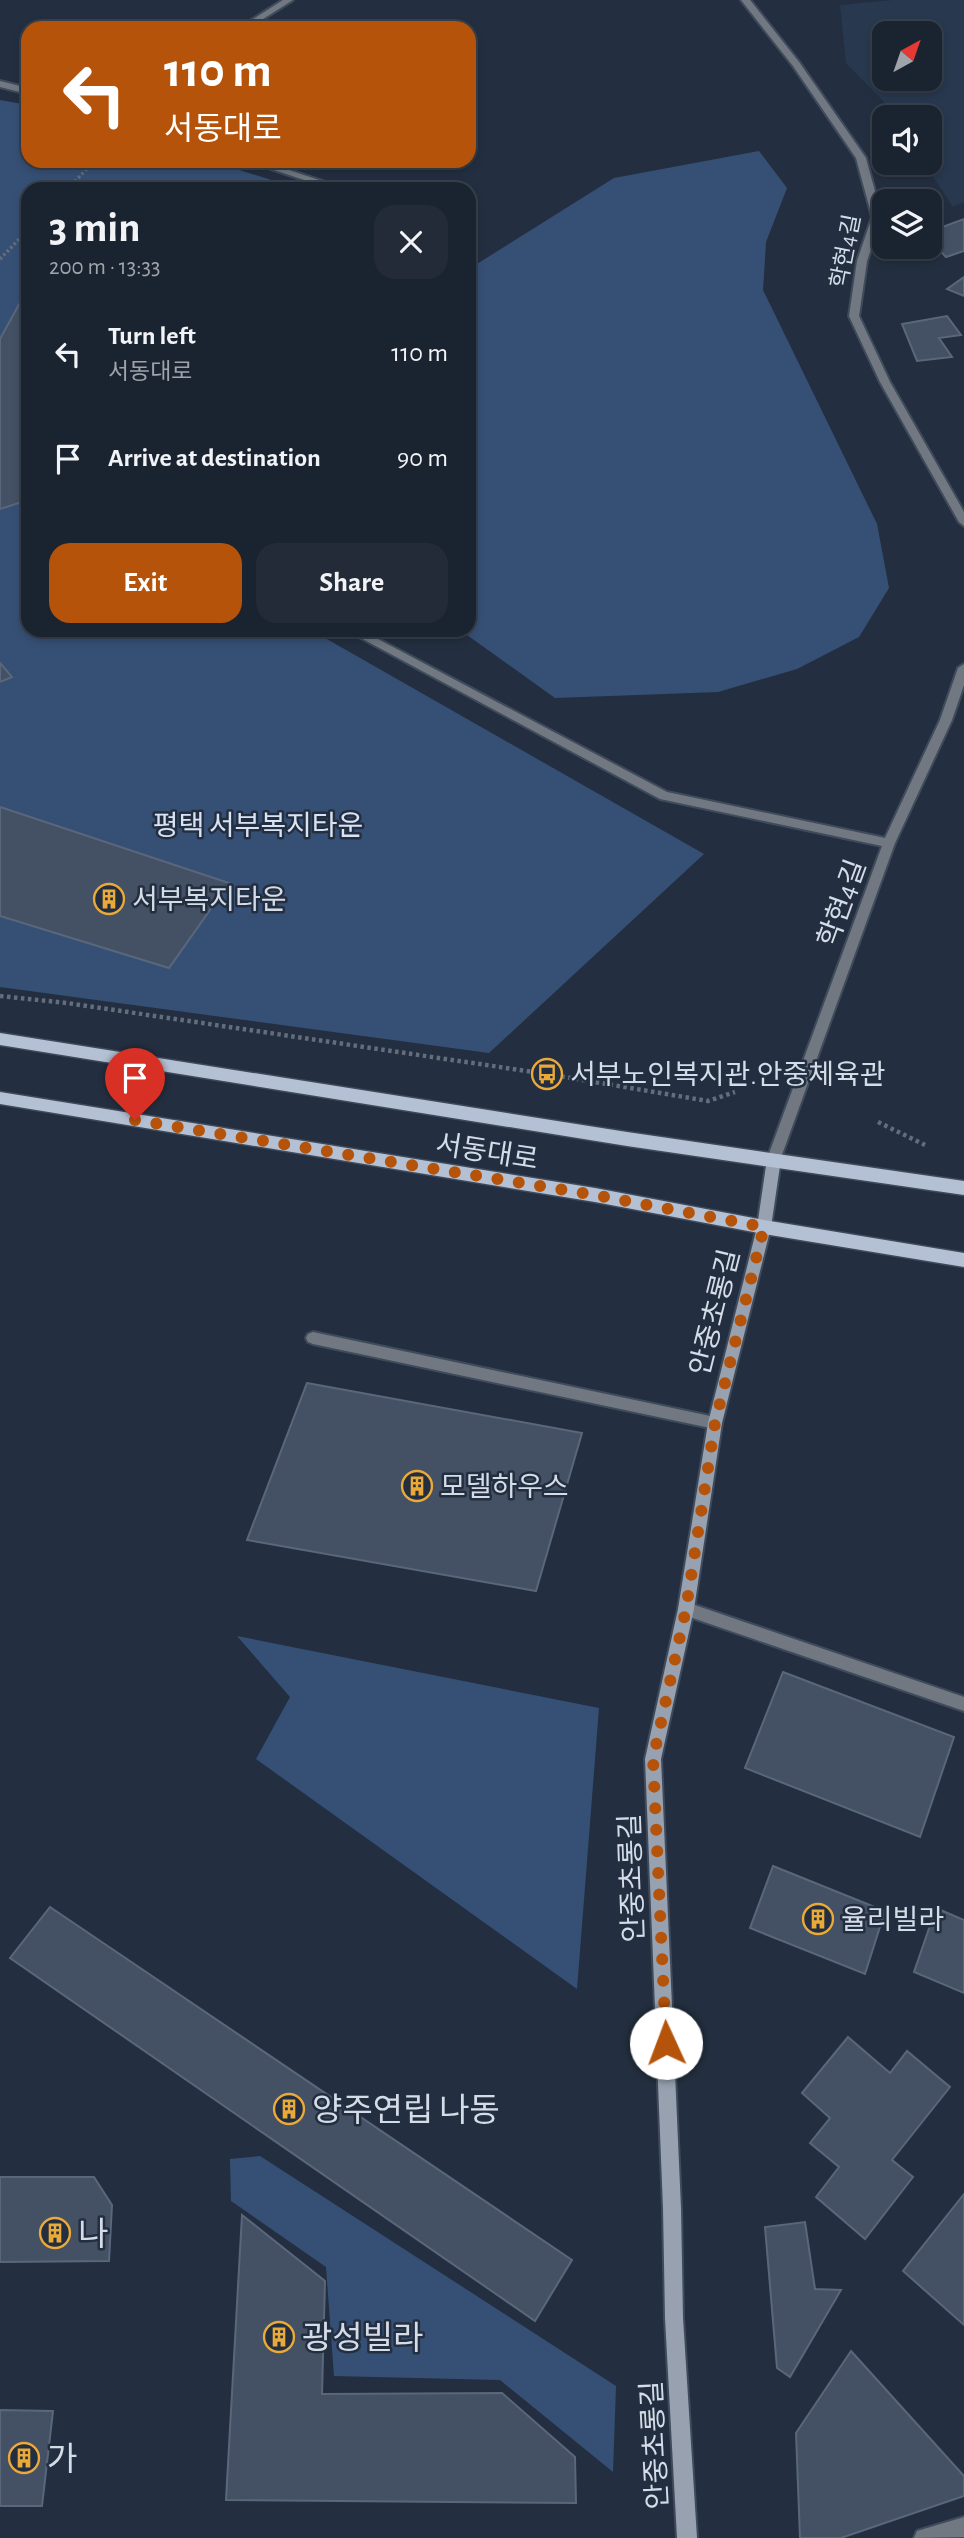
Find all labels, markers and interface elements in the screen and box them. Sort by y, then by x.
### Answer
north arrow [872,21,942,91]
map controls [872,21,942,259]
text: 110 m [164,47,272,96]
icon: left [49,49,140,140]
button: sound [872,105,942,175]
text: 서동대로 [164,113,282,145]
button: layers [872,189,942,259]
button: close [374,205,448,279]
text: 3 min [49,207,141,249]
street label: 학현4길 [826,212,865,290]
text: 200 m · 13:33 [49,256,160,279]
text: Turn left [108,323,196,349]
icon: left [49,335,87,373]
text: 110 m [391,340,448,366]
text: 서동대로 [108,361,193,384]
icon: arrive [49,440,87,478]
text: Arrive at destination [108,445,321,471]
text: 90 m [397,445,448,471]
button: Exit [49,543,242,623]
button: Share [256,543,448,623]
park label: 평택 서부복지타운 [153,811,363,841]
street label: 학현4길 [812,856,872,951]
building icon: 서부복지타운 [92,882,126,916]
place label: 서부복지타운 [132,885,287,915]
pin [105,1048,165,1120]
bus stop icon: 서부노인복지관.안중체육관 [530,1057,564,1091]
icon: arrive [116,1059,154,1097]
place label: 서부노인복지관.안중체육관 [570,1060,886,1090]
street label: 서동대로 [434,1129,540,1175]
street label: 안중초롱길 [685,1246,745,1378]
building icon: 모델하우스 [400,1469,434,1503]
place label: 모델하우스 [440,1472,569,1502]
street label: 안중초롱길 [615,1813,649,1943]
building icon: 율리빌라 [801,1902,835,1936]
place label: 율리빌라 [841,1905,944,1935]
position arrow [629,2006,703,2080]
building icon: 양주연립 나동 [272,2092,306,2126]
place label: 양주연립 나동 [312,2093,500,2128]
building icon: 나 [38,2216,72,2250]
place label: 나 [78,2217,108,2252]
building icon: 광성빌라 [262,2320,296,2354]
place label: 광성빌라 [302,2321,423,2356]
street label: 안중초롱길 [637,2380,673,2510]
building icon: 가 [7,2441,41,2475]
place label: 가 [47,2442,77,2477]

